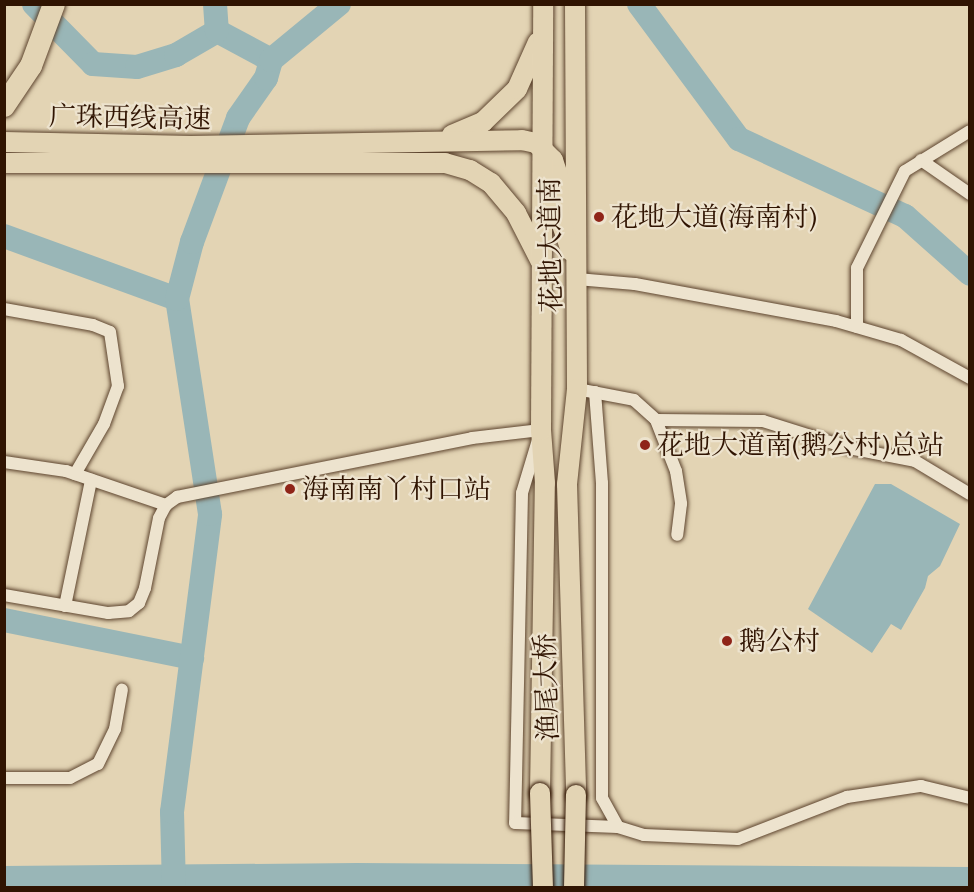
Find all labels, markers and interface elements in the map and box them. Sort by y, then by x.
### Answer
street label: 广珠西线高速 [49,99,211,135]
street label: 花地大道南 [533,177,567,313]
place label: 花地大道(海南村) [611,201,817,233]
marker: 花地大道(海南村) [592,210,606,224]
place label: 花地大道南(鹅公村)总站 [657,429,944,461]
marker: 花地大道南(鹅公村)总站 [638,438,652,452]
place label: 海南南丫村口站 [302,473,491,505]
marker: 海南南丫村口站 [283,482,297,496]
place label: 鹅公村 [739,625,820,657]
street label: 渔尾大桥 [528,632,564,742]
marker: 鹅公村 [720,634,734,648]

